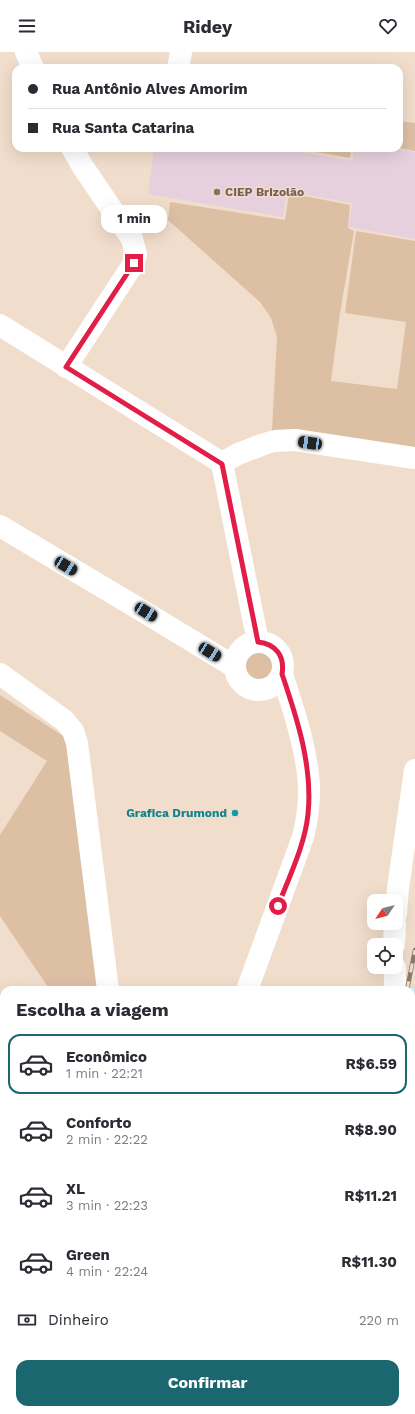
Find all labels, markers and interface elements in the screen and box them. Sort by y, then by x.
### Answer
icon: menu [16,15,38,37]
icon: heart [377,15,399,37]
text: Ridey [183,16,232,37]
text: Rua Antônio Alves Amorim [52,80,248,98]
text: Rua Santa Catarina [52,119,194,137]
place label: CIEP Brizolão [225,185,304,199]
marker: CIEP Brizolão [212,187,222,197]
callout: 1 min [101,205,167,233]
text: 1 min [117,211,151,226]
route end [125,254,143,272]
car [297,435,323,451]
car [53,555,79,577]
car [133,601,159,623]
car [197,641,223,663]
place label: Grafica Drumond [126,806,227,820]
marker: Grafica Drumond [230,808,240,818]
north arrow [367,894,403,930]
map controls [367,894,403,974]
route start [269,897,287,915]
button: locate [367,938,403,974]
text: Escolha a viagem [16,999,169,1020]
icon: car [18,1046,54,1082]
text: Econômico [66,1048,147,1066]
text: R$6.59 [345,1055,397,1073]
text: 1 min · 22:21 [66,1066,143,1081]
icon: car [18,1112,54,1148]
text: Conforto [66,1114,131,1132]
text: R$8.90 [344,1121,397,1139]
text: 2 min · 22:22 [66,1132,148,1147]
icon: car [18,1178,54,1214]
text: XL [66,1180,85,1198]
text: R$11.21 [344,1187,397,1205]
text: 3 min · 22:23 [66,1198,148,1213]
icon: car [18,1244,54,1280]
text: Green [66,1246,110,1264]
text: R$11.30 [341,1253,397,1271]
text: 4 min · 22:24 [66,1264,148,1279]
icon: cash [16,1309,38,1331]
text: Dinheiro [48,1311,109,1329]
text: 220 m [359,1313,399,1328]
button: Confirmar [16,1360,399,1406]

